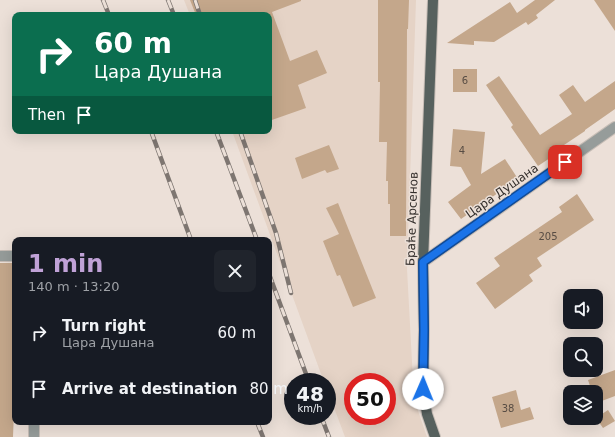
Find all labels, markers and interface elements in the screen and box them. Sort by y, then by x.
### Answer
text: 60 m [94,27,172,60]
icon: right [28,28,80,80]
text: Цара Душана [94,61,222,82]
house number: 6 [462,75,468,86]
icon: arrive [73,104,95,126]
text: Then [28,106,65,124]
house number: 4 [459,145,465,156]
pin [548,145,582,179]
icon: arrive [554,151,576,173]
street label: Цара Душана [463,161,541,221]
street label: Браће Арсенов [403,172,421,266]
house number: 205 [538,231,558,242]
text: 1 min [28,250,103,278]
button: close [214,250,256,292]
text: 140 m · 13:20 [28,279,119,294]
map controls [563,289,603,425]
button: sound [563,289,603,329]
text: Turn right [62,317,146,335]
icon: right [28,322,50,344]
text: 60 m [218,324,256,342]
text: Цара Душана [62,335,155,350]
button: search [563,337,603,377]
position arrow [402,368,444,410]
speed limit sign: 50 [344,373,396,425]
icon: arrive [28,378,50,400]
text: Arrive at destination [62,380,237,398]
text: 80 m [249,380,288,398]
text: 48 [296,382,324,406]
button: layers [563,385,603,425]
text: km/h [297,403,323,414]
house number: 38 [502,403,514,414]

